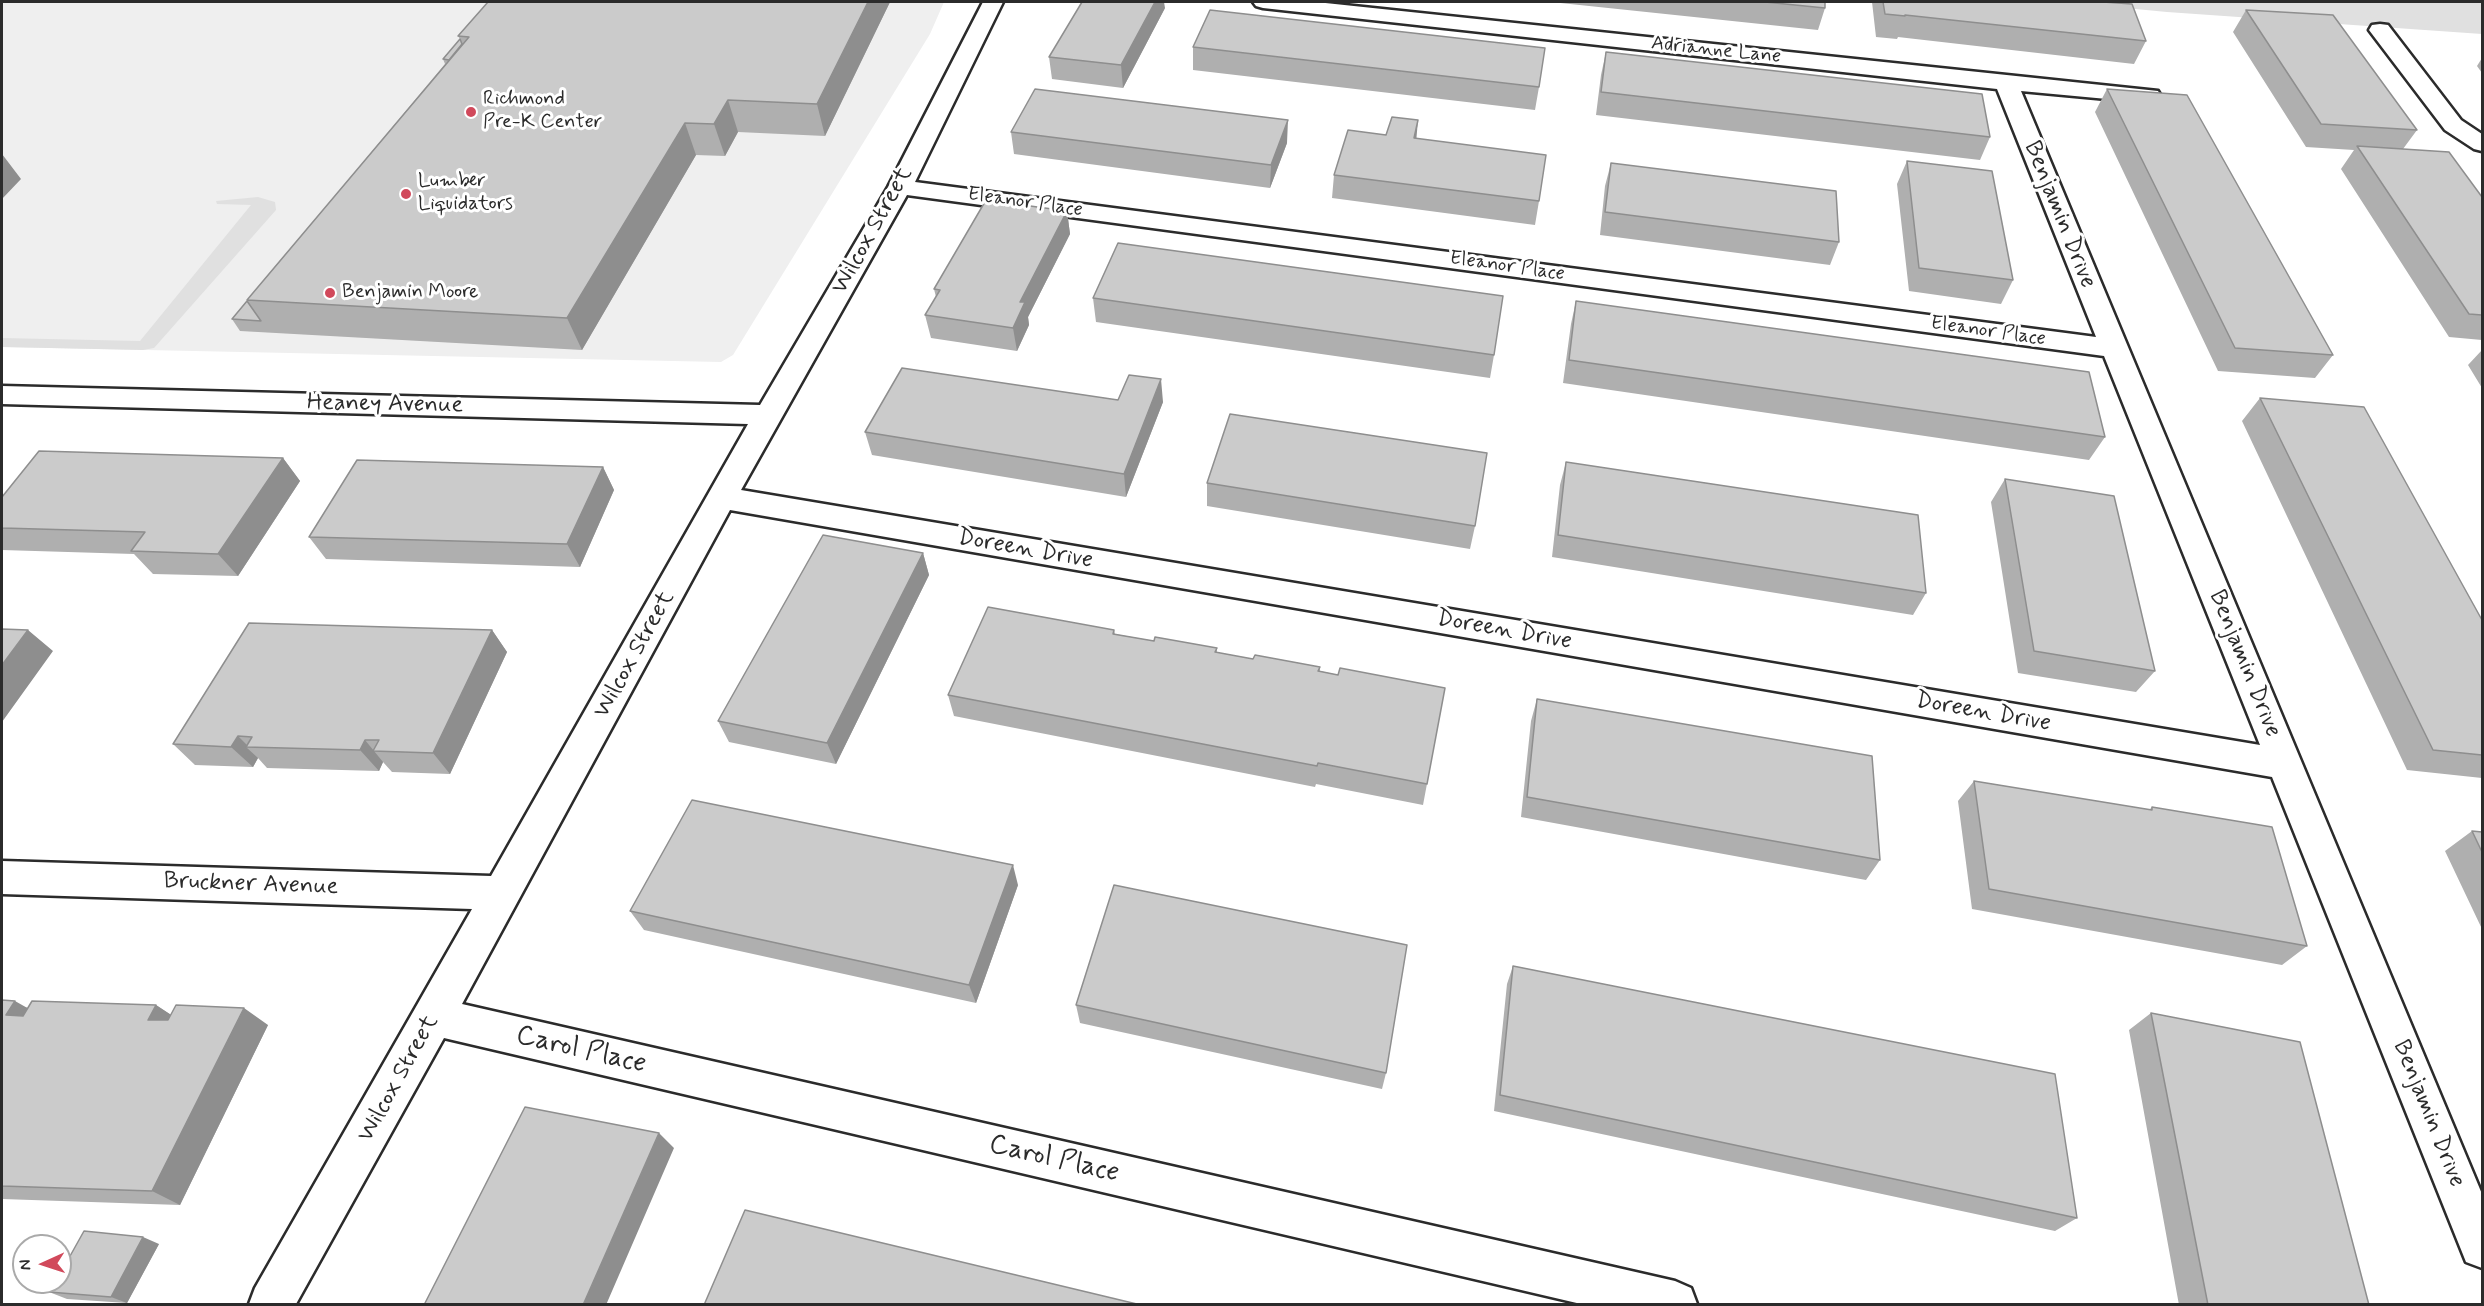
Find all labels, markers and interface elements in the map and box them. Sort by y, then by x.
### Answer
street label: Adrianne Lane [1650,32,1782,70]
place label: Richmond Pre-K Center [483,88,602,135]
marker: Richmond Pre-K Center [464,105,478,119]
street label: Benjamin Drive [2016,137,2102,293]
street label: Wilcox Street [826,163,920,299]
place label: Lumber Liquidators [418,170,513,217]
street label: Eleanor Place [966,183,1084,223]
marker: Lumber Liquidators [399,187,413,201]
street label: Eleanor Place [1448,247,1566,287]
place label: Benjamin Moore [342,281,478,305]
marker: Benjamin Moore [323,286,337,300]
street label: Eleanor Place [1929,312,2047,352]
street label: Heaney Avenue [307,389,463,421]
street label: Doreen Drive [955,524,1095,576]
street label: Benjamin Drive [2201,586,2287,742]
street label: Wilcox Street [588,587,682,723]
street label: Doreen Drive [1434,605,1574,657]
street label: Doreen Drive [1913,687,2053,739]
street label: Bruckner Avenue [163,868,339,902]
street label: Wilcox Street [352,1011,446,1147]
street label: Carol Place [513,1020,649,1082]
street label: Benjamin Drive [2385,1036,2471,1192]
street label: Carol Place [986,1129,1122,1191]
north arrow [12,1234,72,1294]
text: N [15,1259,36,1271]

